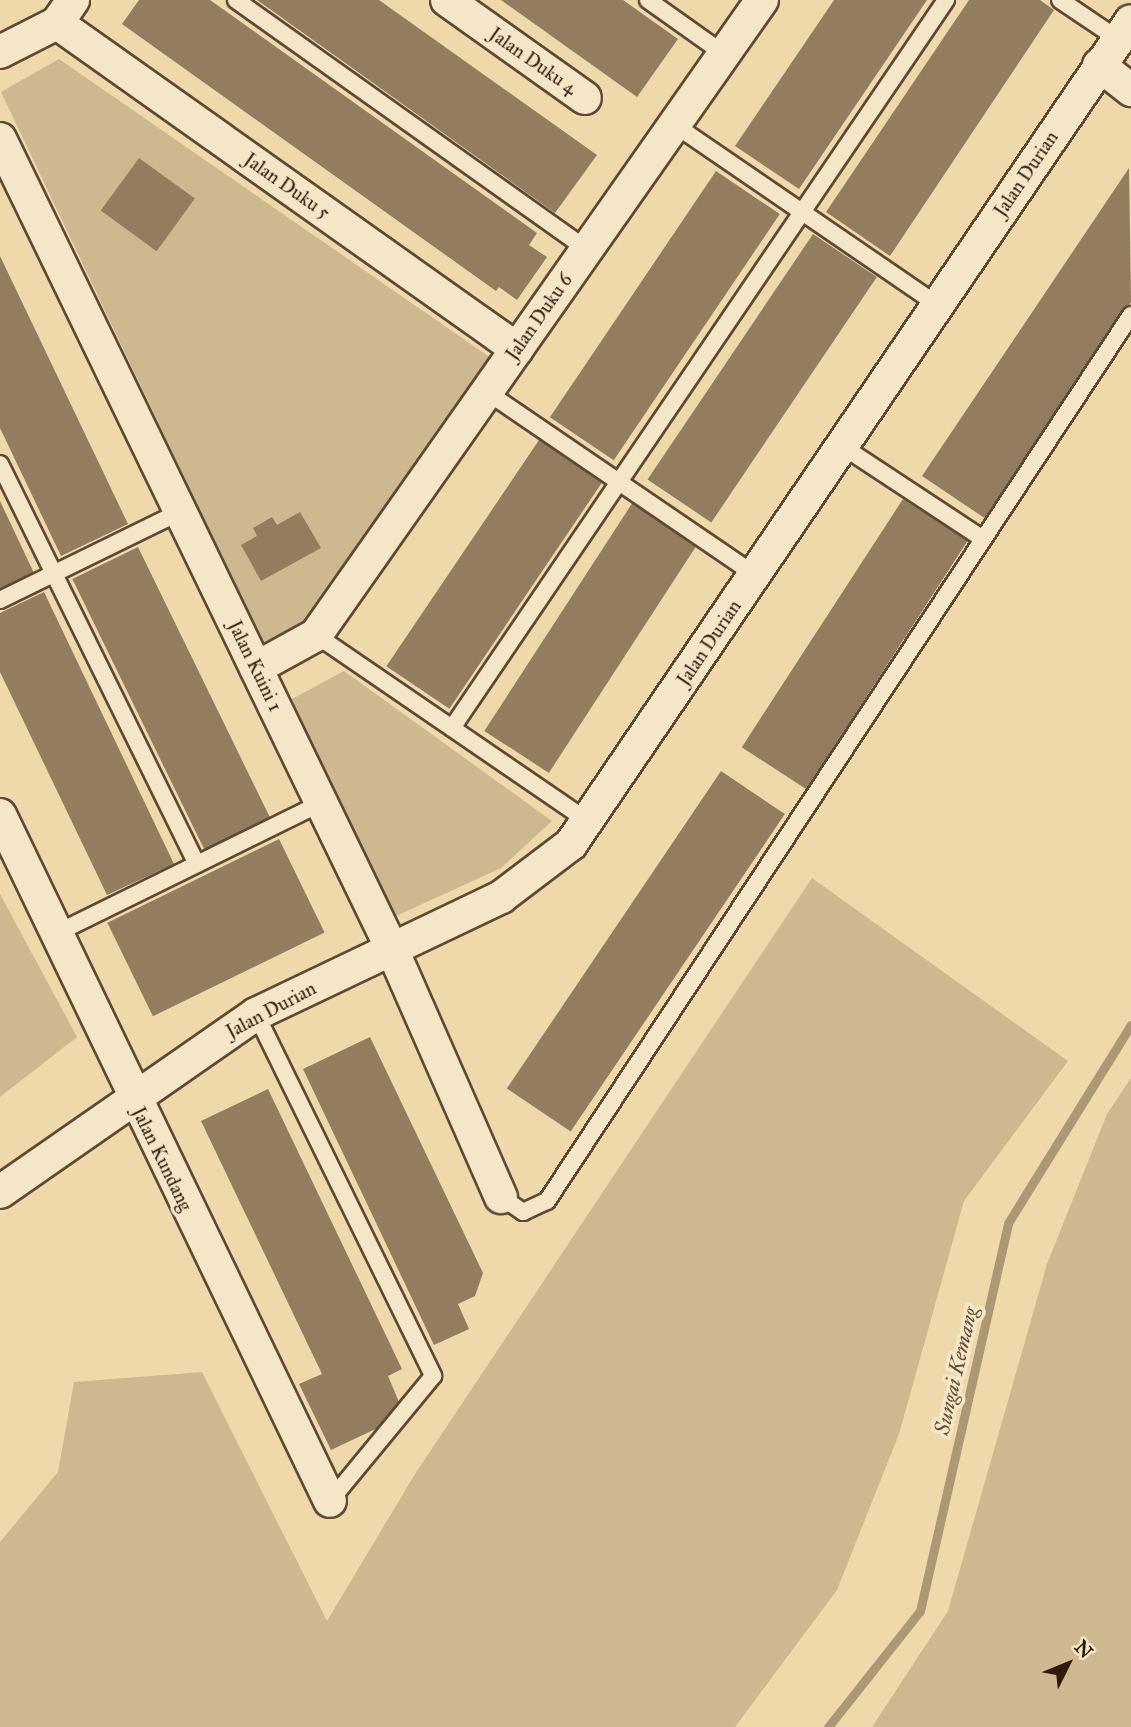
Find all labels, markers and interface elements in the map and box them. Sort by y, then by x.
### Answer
street label: Jalan Duku 4 [485,23,581,99]
street label: Jalan Durian [989,127,1063,221]
street label: Jalan Duku 5 [240,148,334,224]
street label: Jalan Duku 6 [501,269,577,365]
street label: Jalan Durian [672,596,746,690]
street label: Jalan Kuini 1 [223,617,287,715]
street label: Jalan Durian [222,977,320,1043]
street label: Jalan Kundang [127,1103,197,1215]
water label: Sungai Kemang [929,1305,983,1437]
north arrow [1033,1629,1103,1699]
text: N [1070,1636,1098,1663]

